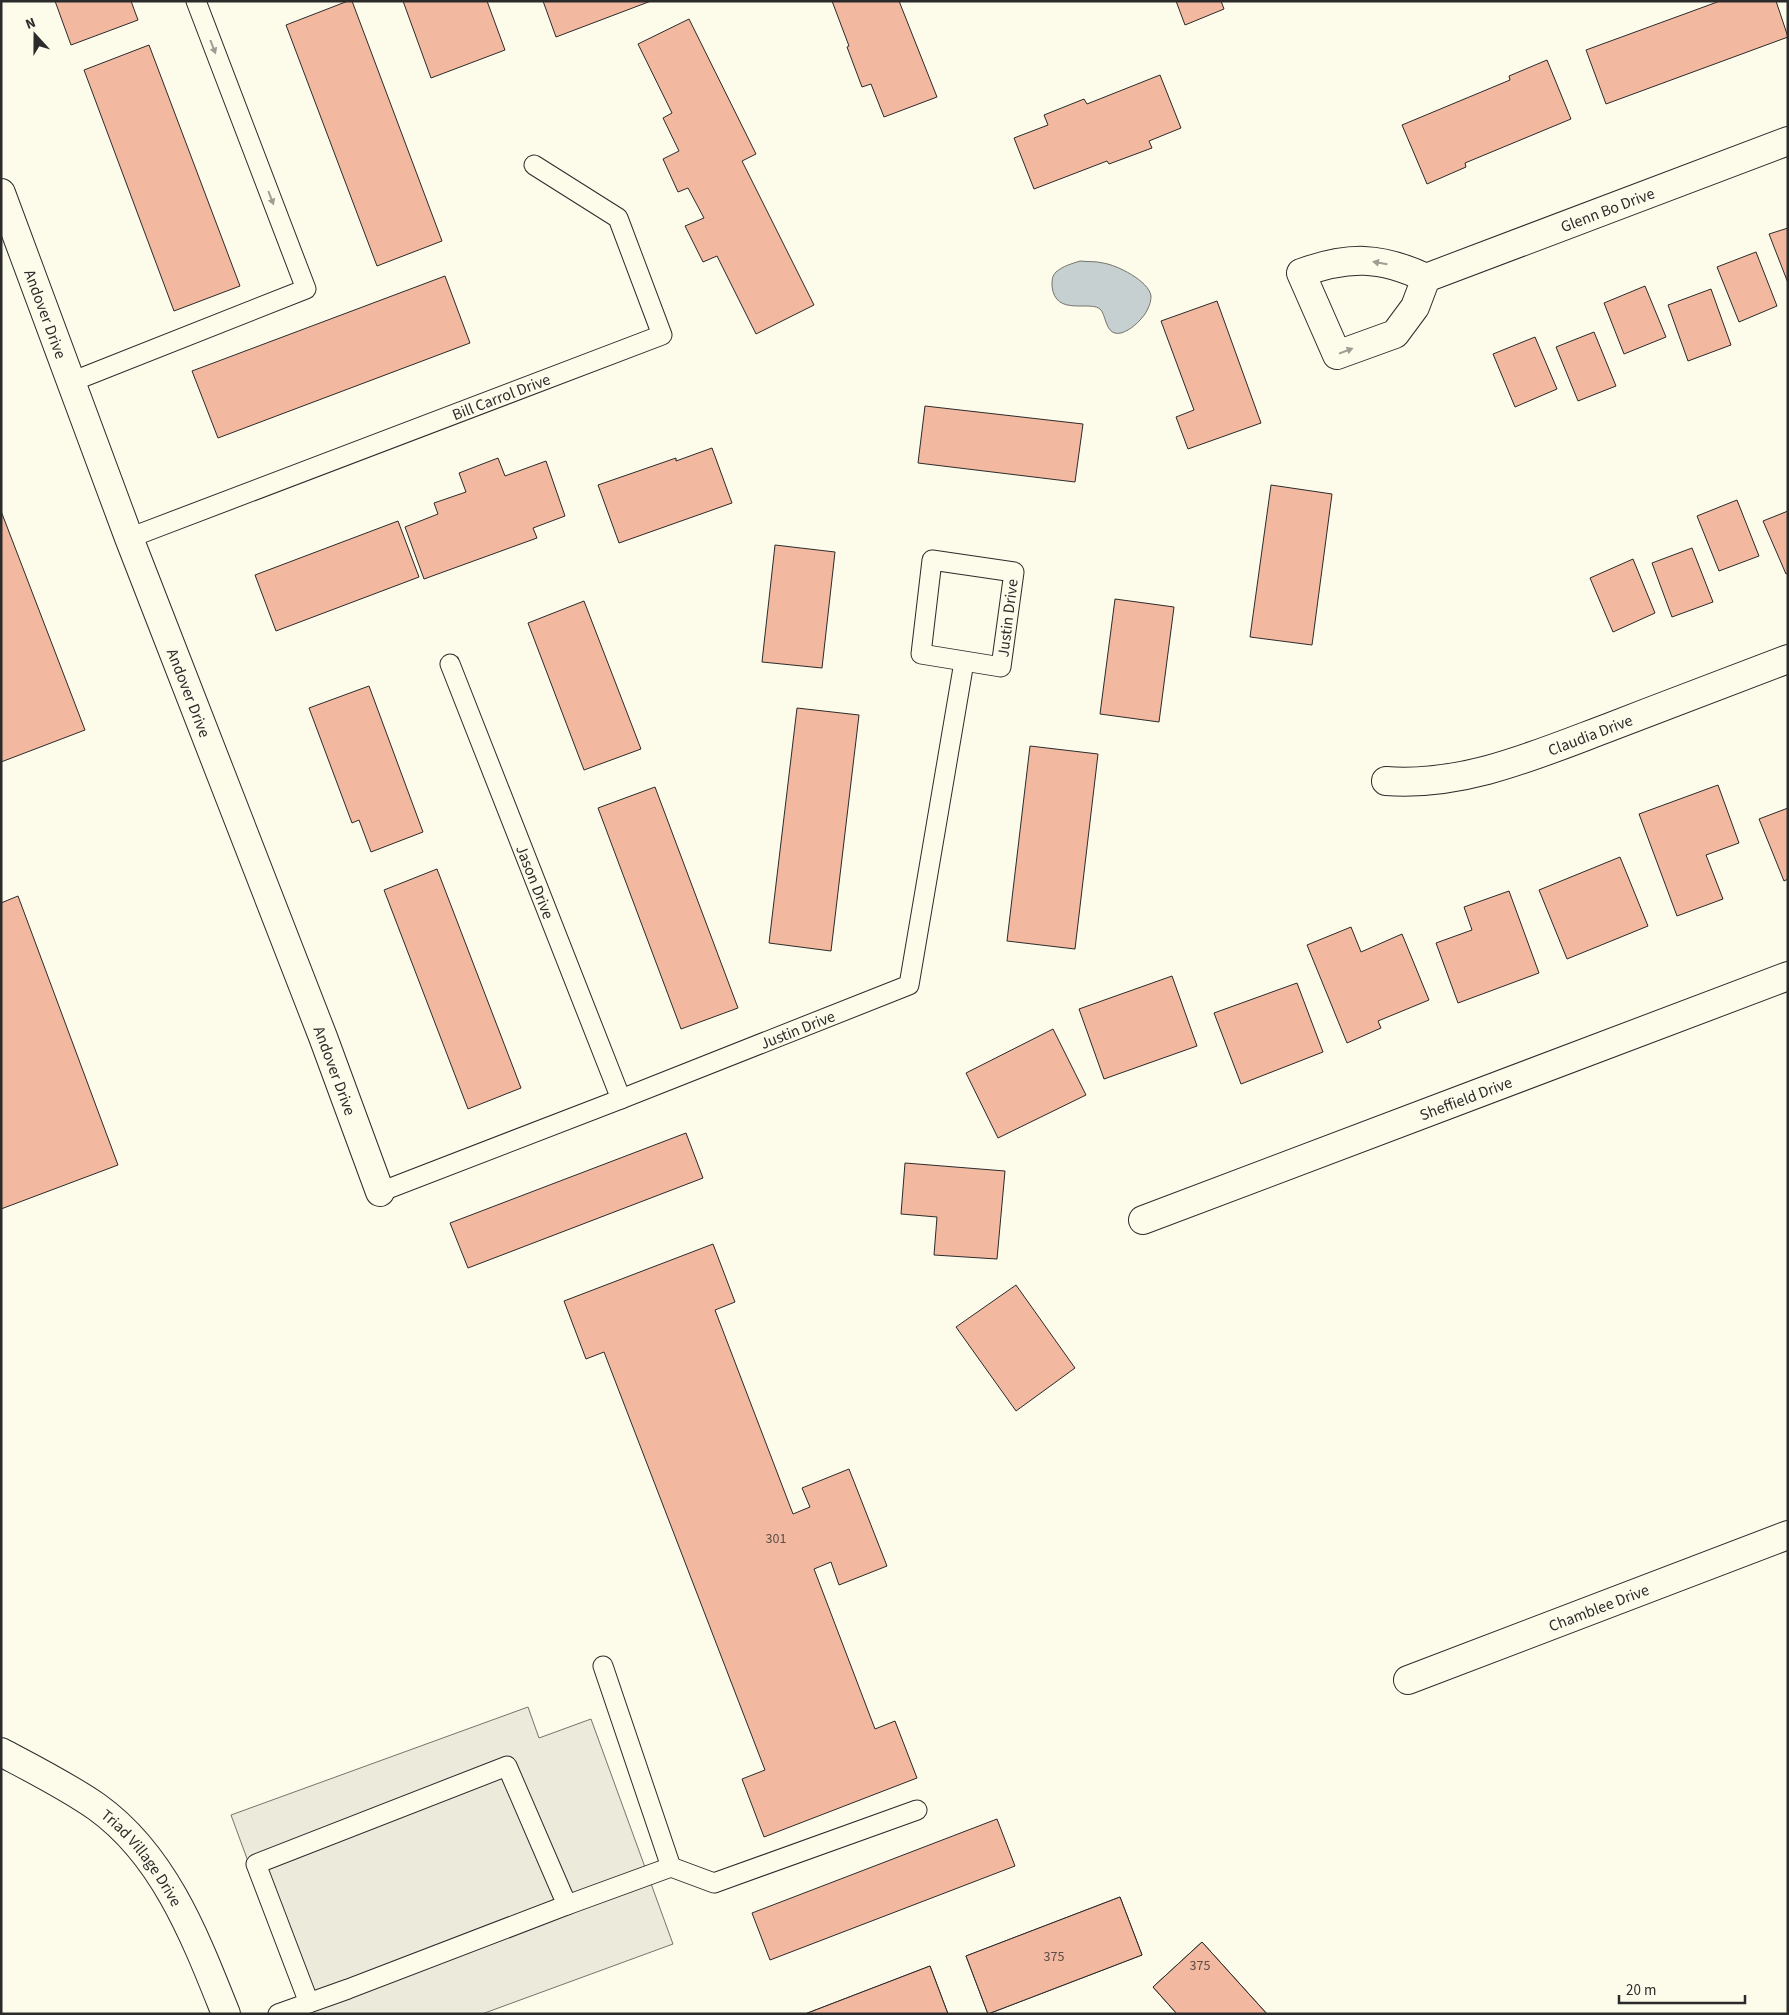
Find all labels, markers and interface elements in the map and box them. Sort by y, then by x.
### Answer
north arrow [10,10,60,60]
text: N [23,13,39,35]
one-way arrow [209,40,217,55]
street label: Glenn Bo Drive [1558,183,1658,238]
one-way arrow [268,191,276,206]
one-way arrow [1371,258,1387,266]
street label: Andover Drive [18,266,72,362]
one-way arrow [1339,347,1354,355]
street label: Bill Carrol Drive [449,369,554,426]
street label: Justin Drive [992,578,1024,659]
street label: Andover Drive [161,645,215,741]
street label: Claudia Drive [1545,709,1636,762]
street label: Jason Drive [510,842,559,922]
street label: Justin Drive [757,1005,838,1055]
street label: Andover Drive [308,1023,361,1119]
street label: Sheffield Drive [1417,1071,1515,1126]
house number: 301 [766,1529,786,1549]
street label: Chamblee Drive [1546,1579,1652,1637]
street label: Triad Village Drive [96,1804,187,1911]
house number: 375 [1044,1947,1064,1967]
house number: 375 [1190,1956,1210,1976]
scale bar [1619,1972,1745,2004]
text: 20 m [1626,1980,1656,2001]

